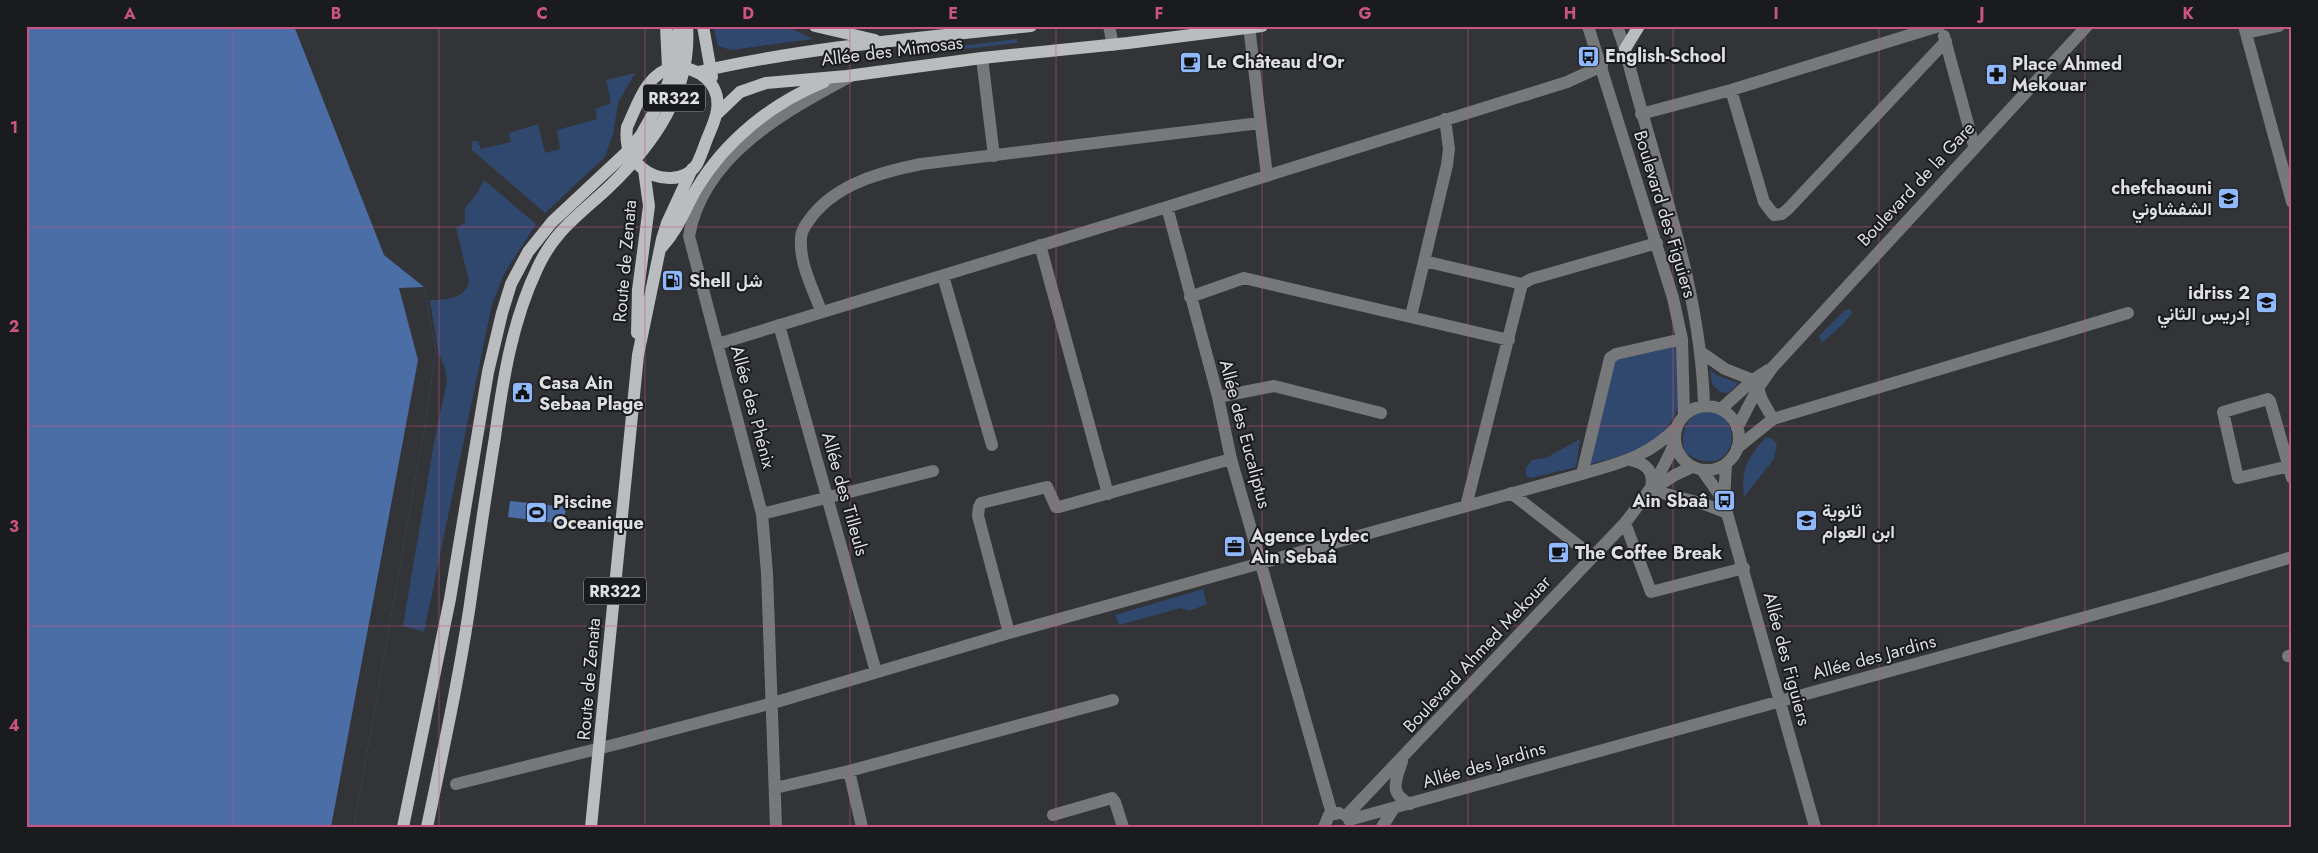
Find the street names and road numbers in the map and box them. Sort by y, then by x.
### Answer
street label: Allée des Mimosas [820,29,964,73]
road number: RR322 [643,85,705,112]
street label: Boulevard de la Gare [1851,116,1981,252]
street label: Boulevard des Figuiers [1627,127,1703,301]
street label: Route de Zenata [607,199,643,323]
street label: Allée des Phénix [724,343,782,472]
street label: Allée des Eucaliptus [1213,357,1277,511]
street label: Allée des Tilleuls [815,429,875,559]
street label: Boulevard Ahmed Mekouar [1397,569,1558,738]
road number: RR322 [584,578,646,604]
street label: Allée des Figuiers [1757,589,1817,729]
street label: Route de Zenata [571,617,607,741]
street label: Allée des Jardins [1809,628,1939,686]
street label: Allée des Jardins [1419,735,1549,795]

